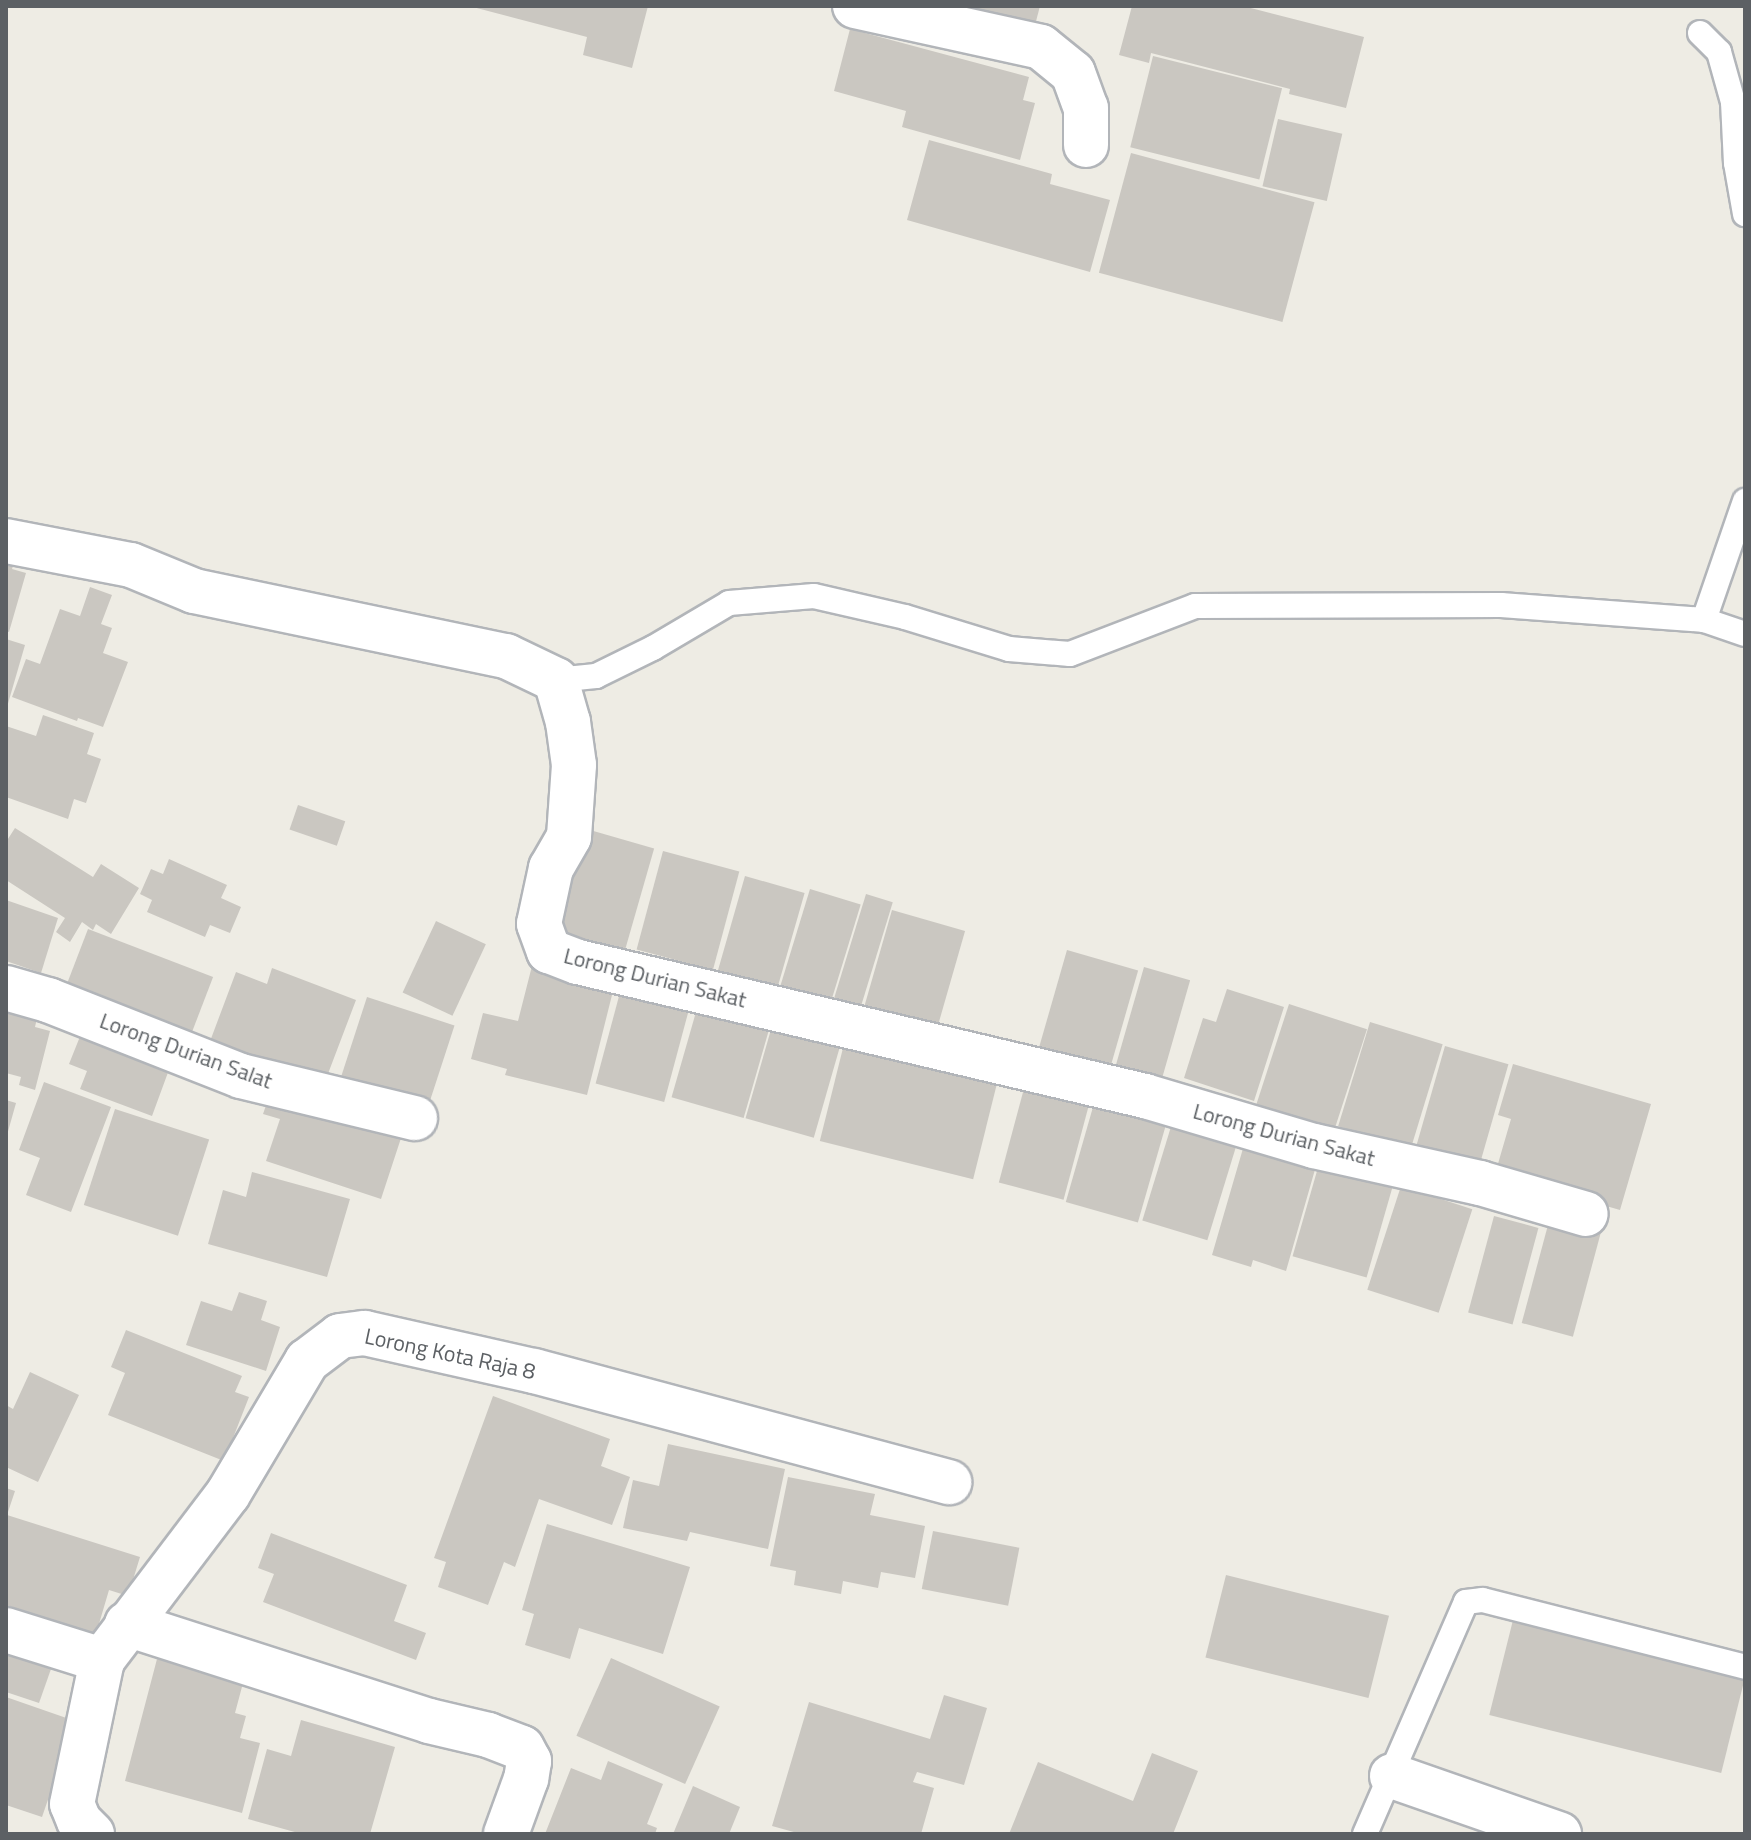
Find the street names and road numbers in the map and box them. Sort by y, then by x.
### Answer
street label: Lorong Durian Sakat [561,943,749,1013]
street label: Lorong Durian Salat [96,1008,276,1094]
street label: Lorong Durian Sakat [1190,1098,1378,1172]
street label: Lorong Kota Raja 8 [362,1323,538,1385]

